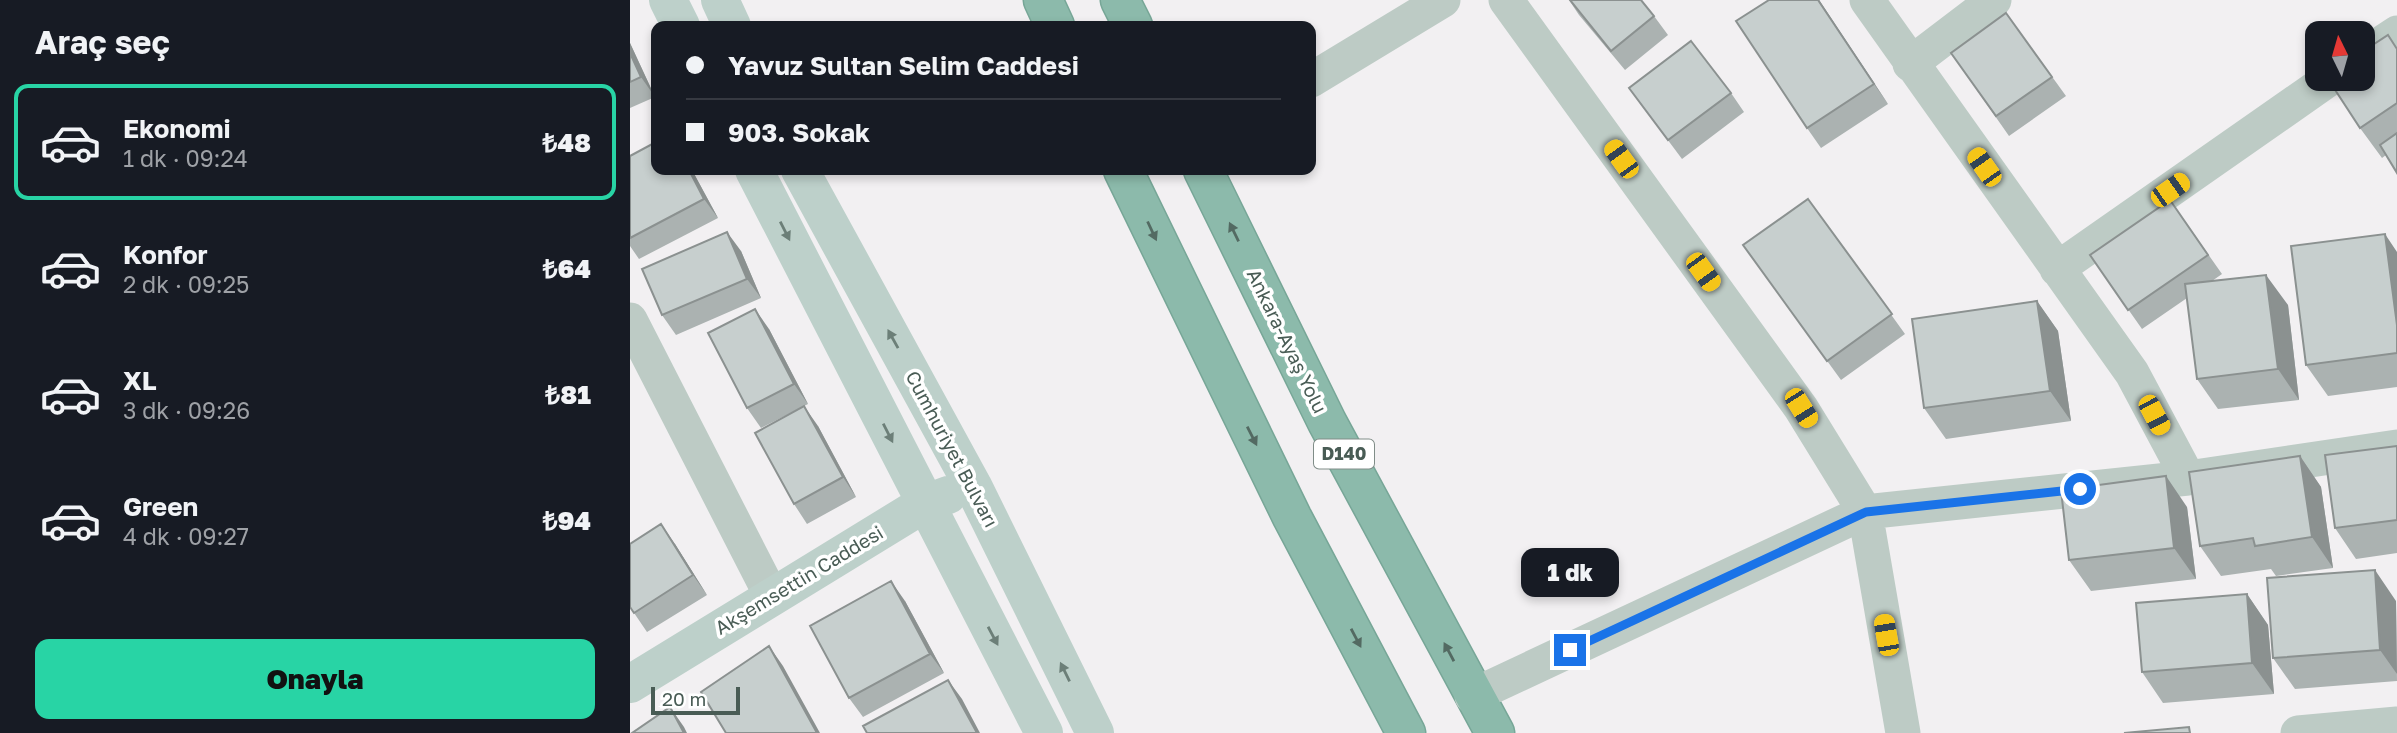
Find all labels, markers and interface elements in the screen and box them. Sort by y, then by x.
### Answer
north arrow [2305,21,2375,91]
map controls [2305,21,2375,91]
text: Araç seç [35,23,170,61]
text: Yavuz Sultan Selim Caddesi [728,50,1079,81]
icon: car [39,111,102,174]
text: Ekonomi [123,113,231,144]
text: 903. Sokak [728,117,870,148]
text: ₺48 [543,127,591,158]
car [1601,136,1642,182]
text: 1 dk · 09:24 [123,144,248,172]
car [1964,144,2005,190]
car [2147,169,2194,211]
one-way arrow [780,221,791,241]
one-way arrow [1147,221,1158,241]
one-way arrow [1228,222,1239,242]
icon: car [39,237,102,300]
text: Konfor [123,239,208,270]
car [1683,249,1724,295]
text: ₺64 [543,253,591,284]
street label: Ankara-Ayaş Yolu [1243,265,1332,417]
text: 2 dk · 09:25 [123,270,249,298]
one-way arrow [887,329,899,349]
icon: car [39,363,102,426]
text: XL [123,365,157,396]
street label: Cumhuriyet Bulvarı [901,367,1003,531]
text: ₺81 [545,379,591,410]
car [1781,385,1822,431]
car [2135,392,2174,438]
text: 3 dk · 09:26 [123,396,250,424]
one-way arrow [883,423,894,443]
one-way arrow [1246,426,1257,446]
road number: D140 [1314,440,1374,468]
route start [2064,473,2096,505]
icon: car [39,489,102,552]
text: Green [123,491,198,522]
text: ₺94 [543,505,591,536]
street label: Akşemsettin Caddesi [710,520,887,639]
text: 4 dk · 09:27 [123,522,249,550]
callout: 1 dk [1521,548,1619,598]
text: 1 dk [1547,558,1593,586]
car [1873,612,1900,658]
one-way arrow [986,626,998,646]
one-way arrow [1350,628,1362,648]
route end [1554,634,1586,666]
button: Onayla [35,639,595,719]
one-way arrow [1443,643,1455,662]
one-way arrow [1059,662,1070,682]
scale bar [651,684,740,716]
text: 20 m [662,687,706,710]

